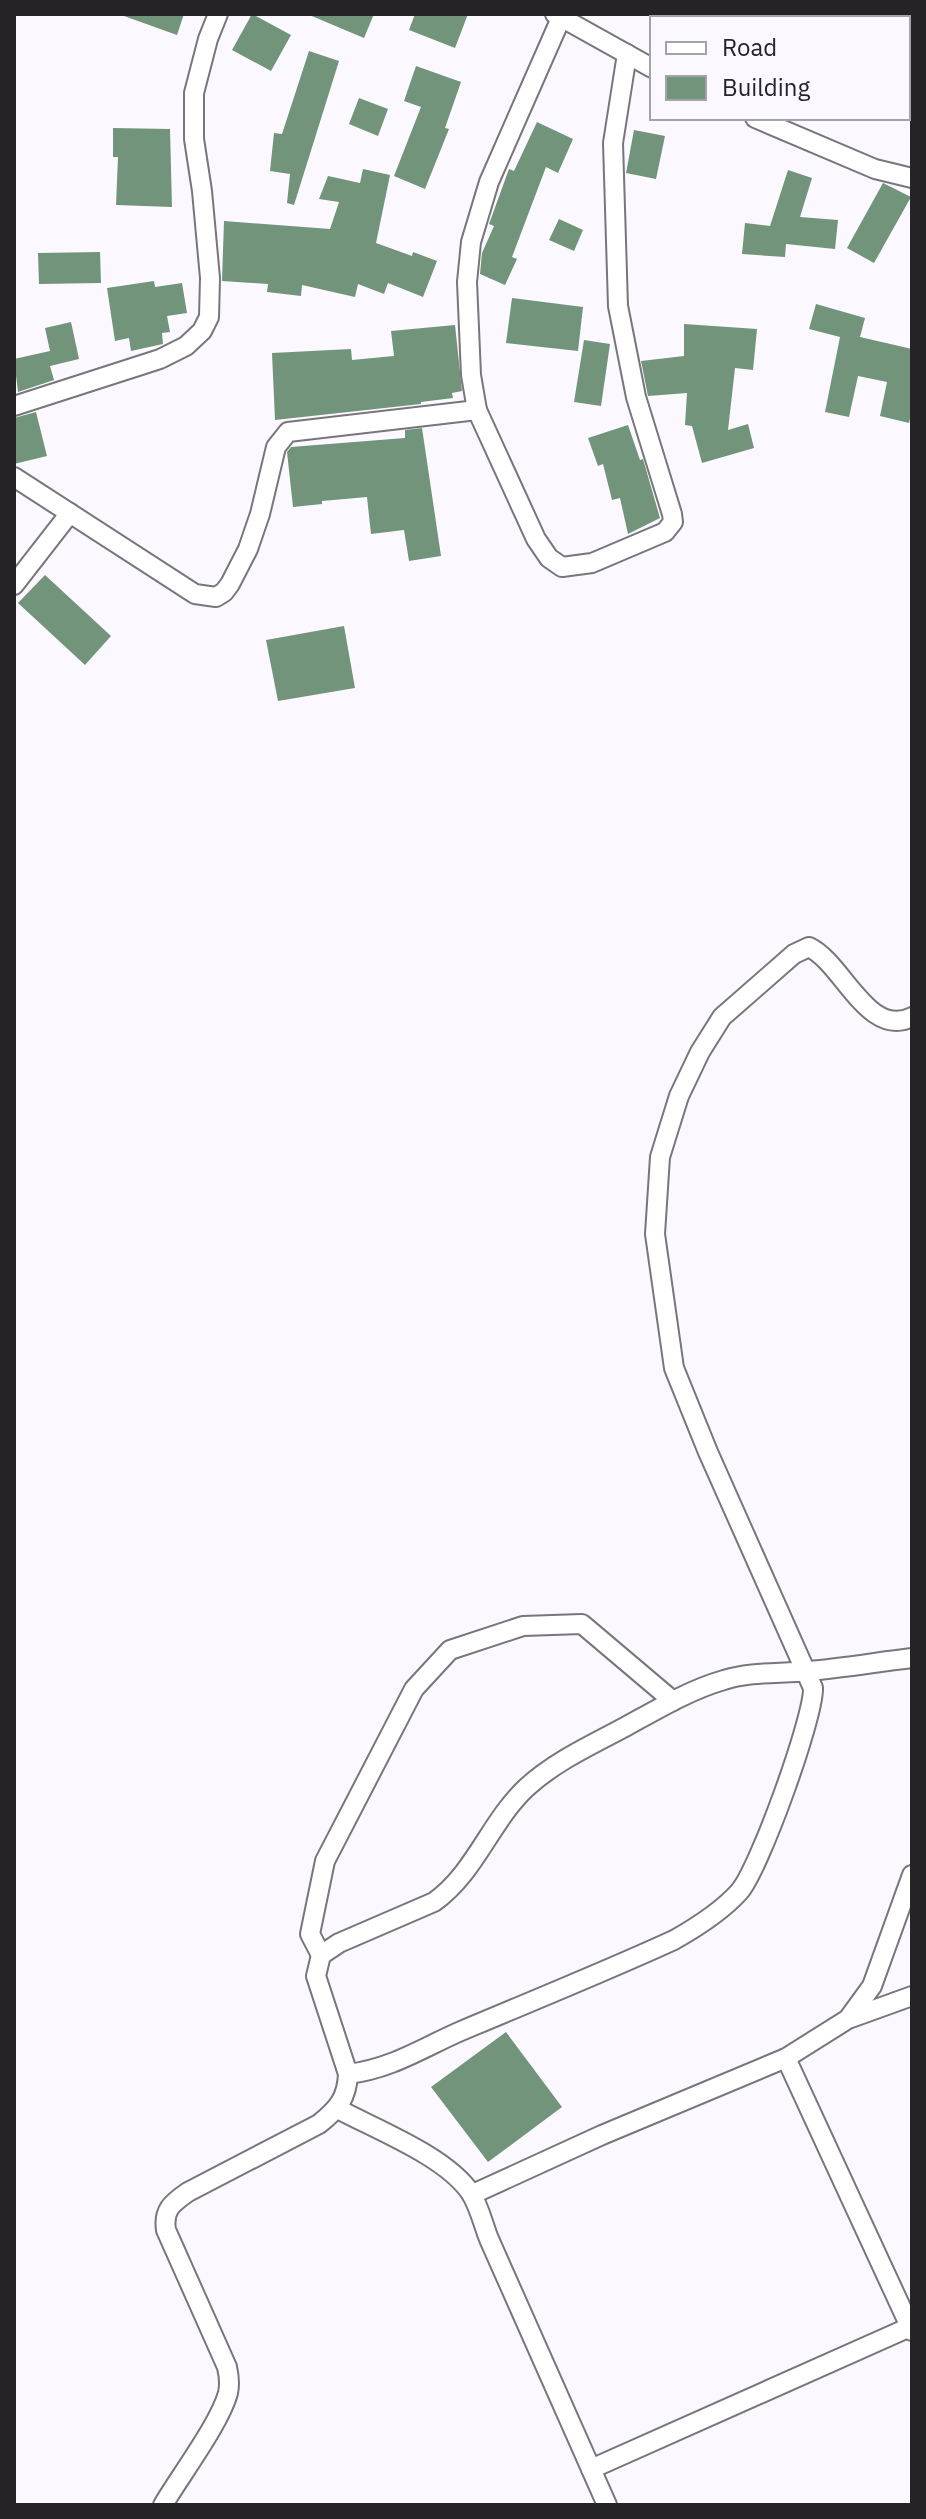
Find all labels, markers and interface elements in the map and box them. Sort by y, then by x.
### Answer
legend [650,16,910,120]
text: Road [722,31,777,63]
text: Building [722,71,810,103]

